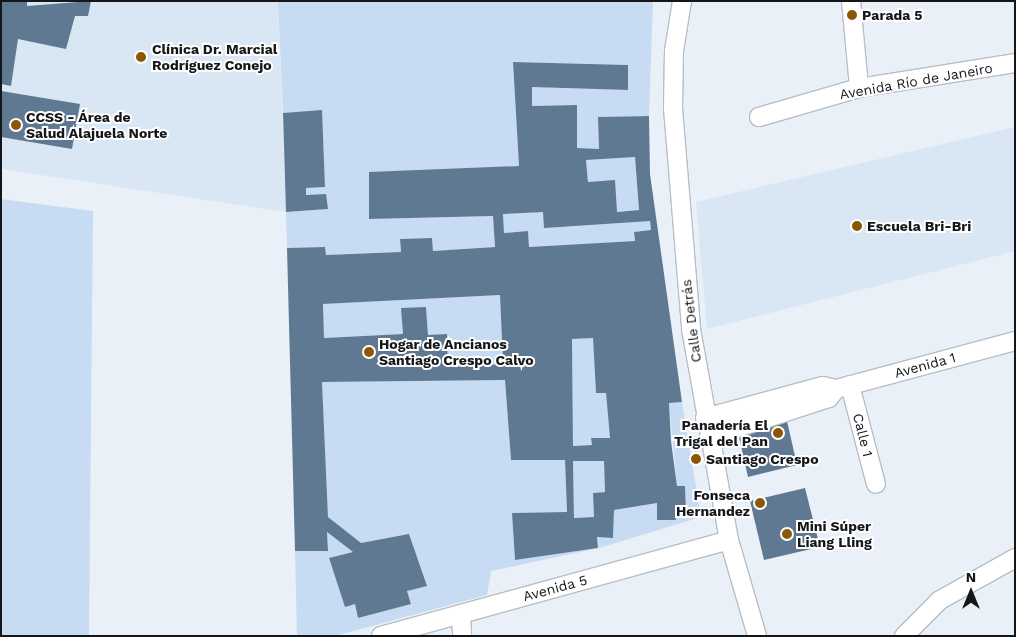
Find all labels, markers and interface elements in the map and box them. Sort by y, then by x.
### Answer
place label: Parada 5 [862,7,923,23]
marker: Parada 5 [846,9,858,21]
place label: Clínica Dr. Marcial Rodríguez Conejo [152,41,277,74]
marker: Clínica Dr. Marcial Rodríguez Conejo [134,50,148,64]
street label: Avenida Río de Janeiro [838,59,994,103]
place label: CCSS - Área de Salud Alajuela Norte [26,109,168,142]
marker: CCSS - Área de Salud Alajuela Norte [10,119,22,131]
place label: Escuela Bri-Bri [867,218,971,234]
marker: Escuela Bri-Bri [851,220,863,232]
street label: Calle Detrás [678,278,704,364]
place label: Hogar de Ancianos Santiago Crespo Calvo [379,336,534,368]
marker: Hogar de Ancianos Santiago Crespo Calvo [363,346,375,358]
street label: Avenida 1 [892,349,958,381]
street label: Calle 1 [849,411,877,459]
place label: Panadería El Trigal del Pan [674,417,768,450]
marker: Panadería El Trigal del Pan [772,427,784,439]
place label: Santiago Crespo [706,451,819,467]
marker: Santiago Crespo [690,453,702,465]
place label: Fonseca Hernandez [676,487,750,520]
marker: Fonseca Hernandez [754,497,766,509]
place label: Mini Súper Liang Lling [797,518,872,550]
marker: Mini Súper Liang Lling [781,528,793,540]
north arrow [946,567,996,617]
text: N [966,569,976,585]
street label: Avenida 5 [521,571,589,605]

